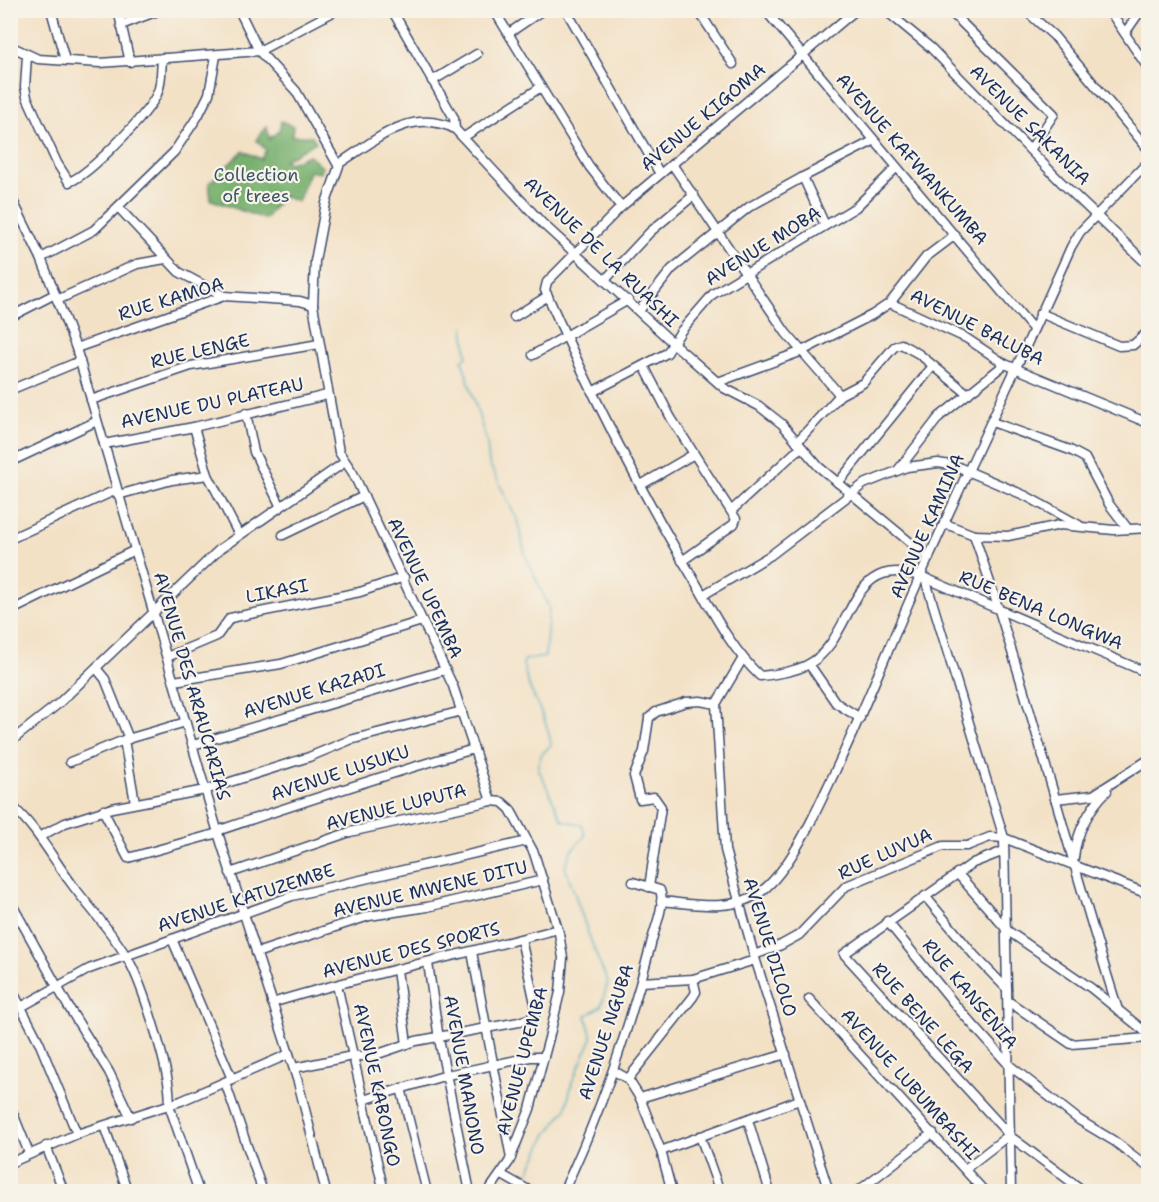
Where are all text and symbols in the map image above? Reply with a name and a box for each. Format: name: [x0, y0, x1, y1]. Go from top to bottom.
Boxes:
street label: AVENUE KIGOMA: [635, 58, 771, 176]
street label: AVENUE SAKANIA: [964, 59, 1096, 191]
street label: AVENUE KAFWANKUMBA: [831, 68, 993, 250]
park label: Collection of trees: [214, 163, 298, 208]
street label: AVENUE DE LA RUASHI: [518, 172, 684, 332]
street label: AVENUE MOBA: [701, 201, 825, 291]
street label: RUE KAMOA: [115, 272, 227, 326]
street label: AVENUE BALUBA: [906, 283, 1048, 371]
street label: RUE LENGE: [148, 328, 252, 374]
street label: AVENUE DU PLATEAU: [118, 372, 306, 434]
street label: AVENUE KAMINA: [884, 450, 970, 602]
street label: AVENUE UPEMBA: [382, 514, 468, 662]
street label: RUE BENA LONGWA: [955, 565, 1127, 655]
street label: AVENUE DES ARAUCARIAS: [148, 569, 236, 803]
street label: LIKASI: [244, 573, 311, 609]
street label: AVENUE KAZADI: [240, 658, 388, 724]
street label: AVENUE LUSUKU: [267, 739, 413, 807]
street label: AVENUE LUPUTA: [323, 778, 469, 836]
street label: RUE LUVUA: [834, 823, 936, 885]
street label: AVENUE MWENE DITU: [330, 855, 530, 923]
street label: AVENUE KATUZEMBE: [154, 858, 338, 938]
street label: AVENUE DILOLO: [737, 874, 803, 1020]
street label: AVENUE DES SPORTS: [320, 916, 502, 984]
street label: RUE KANSENIA: [917, 934, 1023, 1054]
street label: RUE BENE LEGA: [867, 957, 979, 1079]
street label: AVENUE NGUBA: [573, 961, 639, 1103]
street label: AVENUE UPEMBA: [491, 984, 553, 1138]
street label: AVENUE MANONO: [438, 993, 490, 1157]
street label: AVENUE KABONGO: [348, 1001, 406, 1169]
street label: AVENUE LUBUMBASHI: [836, 1003, 985, 1165]

